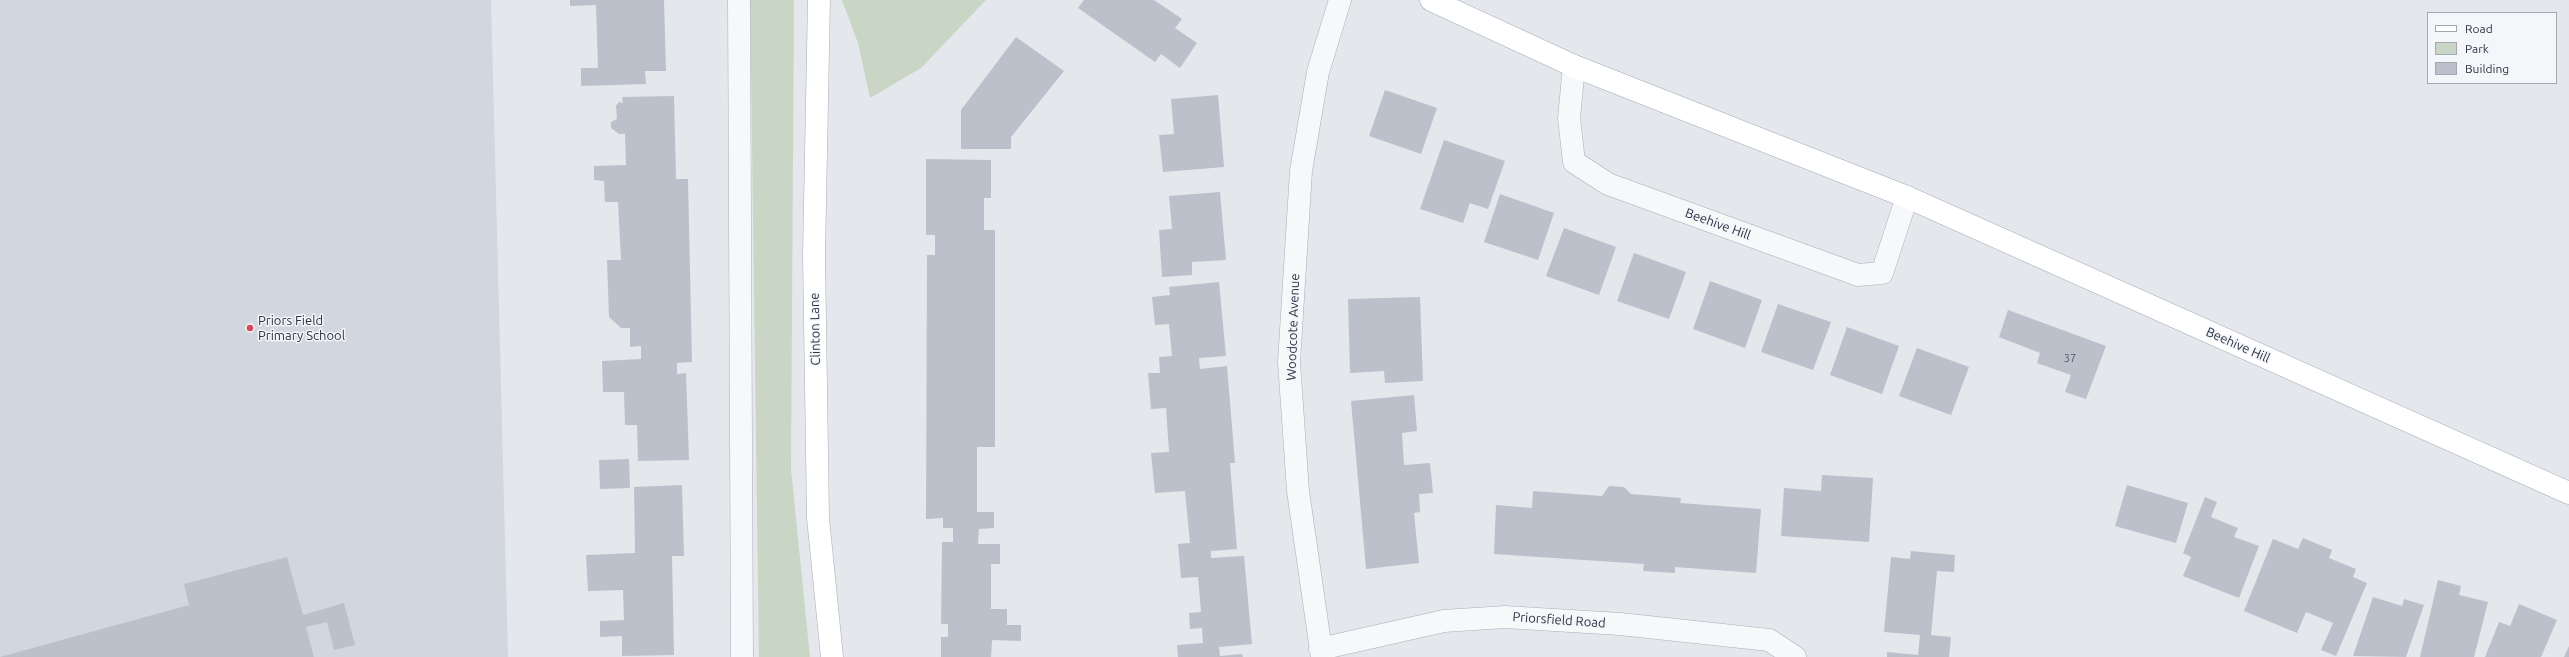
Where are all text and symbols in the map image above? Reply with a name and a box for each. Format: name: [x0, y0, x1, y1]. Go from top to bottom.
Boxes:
legend: [2427, 12, 2557, 84]
text: Road: [2465, 22, 2493, 35]
text: Park: [2465, 42, 2489, 55]
text: Building: [2465, 62, 2509, 75]
street label: Beehive Hill: [1683, 205, 1753, 243]
street label: Woodcote Avenue: [1283, 273, 1303, 381]
street label: Clinton Lane: [807, 292, 823, 366]
place label: Priors Field Primary School: [258, 313, 345, 344]
marker: Priors Field Primary School: [245, 323, 255, 333]
street label: Beehive Hill: [2203, 324, 2273, 366]
house number: 37: [2064, 351, 2076, 365]
street label: Priorsfield Road: [1512, 609, 1606, 631]

